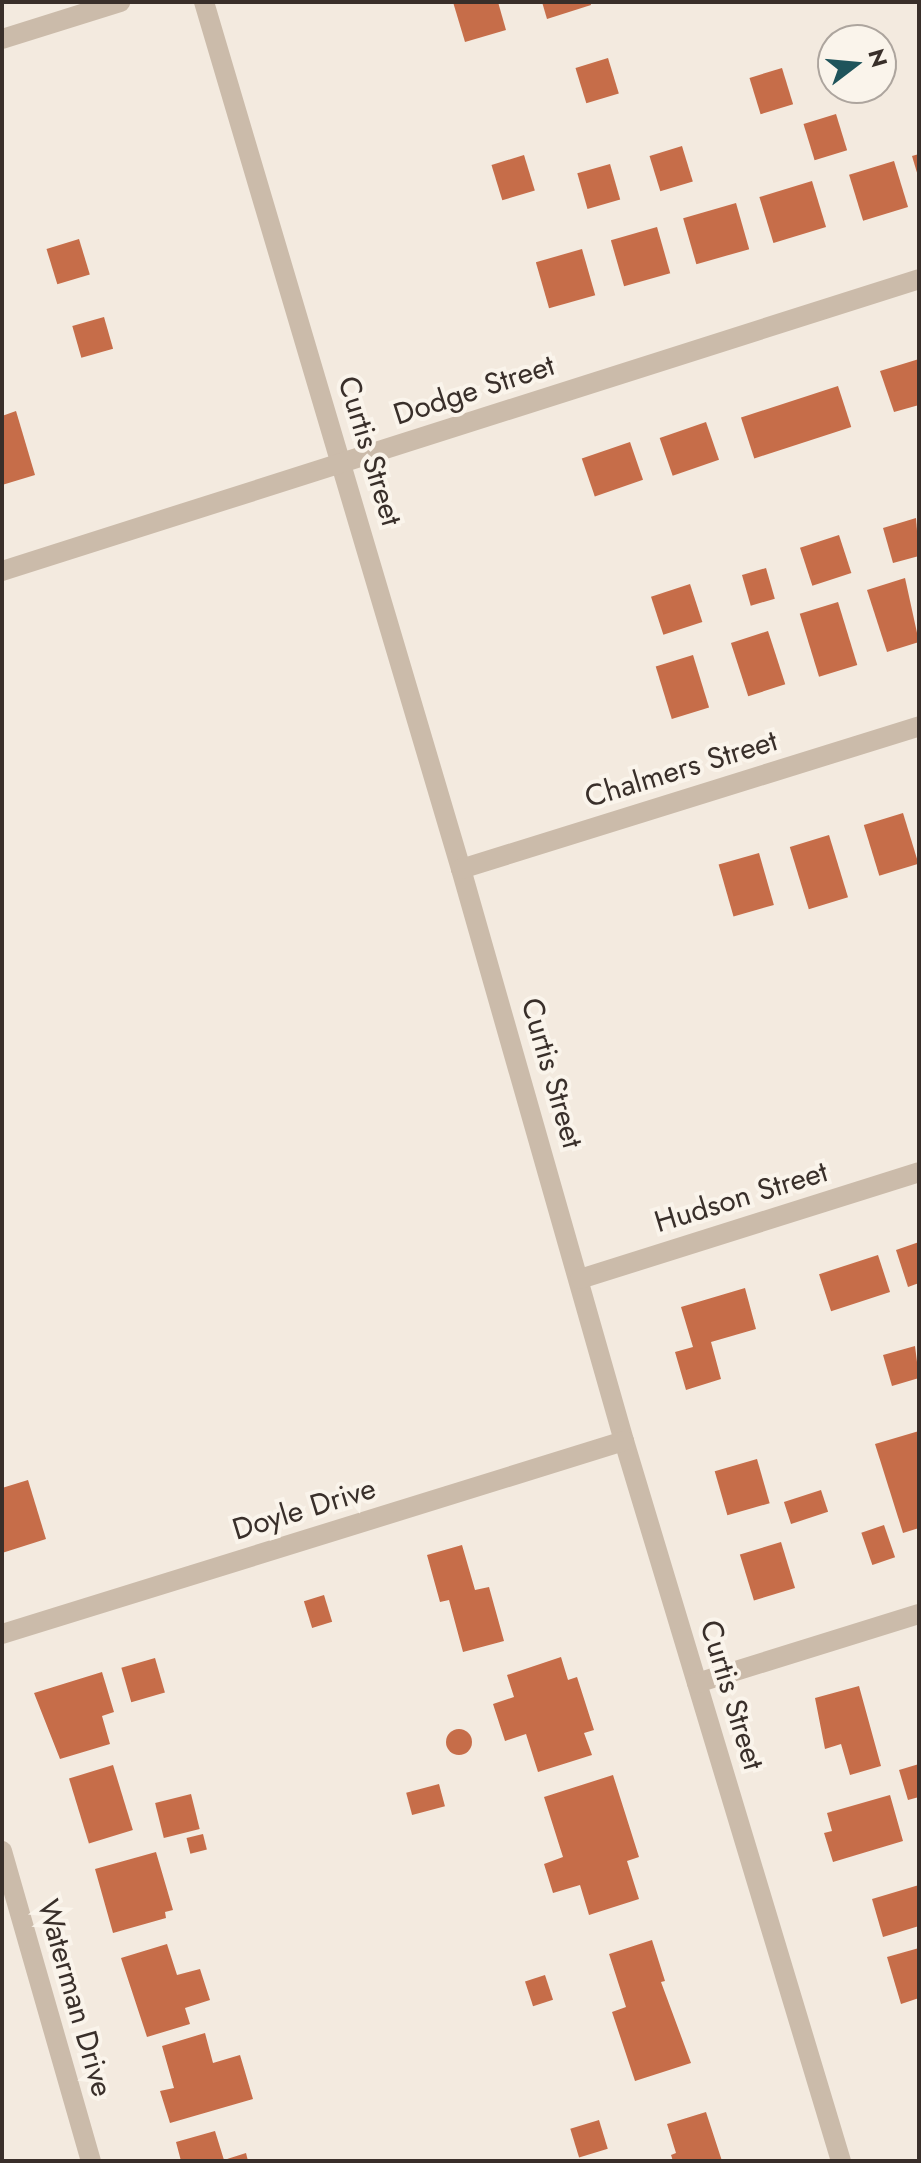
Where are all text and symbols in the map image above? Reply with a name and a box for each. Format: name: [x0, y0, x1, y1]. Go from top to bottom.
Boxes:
north arrow: [817, 24, 897, 104]
text: N: [860, 45, 896, 71]
street label: Dodge Street: [389, 347, 559, 433]
street label: Curtis Street: [330, 372, 410, 530]
street label: Chalmers Street: [580, 723, 782, 815]
street label: Curtis Street: [513, 994, 591, 1152]
street label: Hudson Street: [650, 1154, 832, 1240]
street label: Doyle Drive: [228, 1470, 380, 1548]
street label: Curtis Street: [692, 1616, 772, 1774]
street label: Waterman Drive: [30, 1895, 120, 2101]

